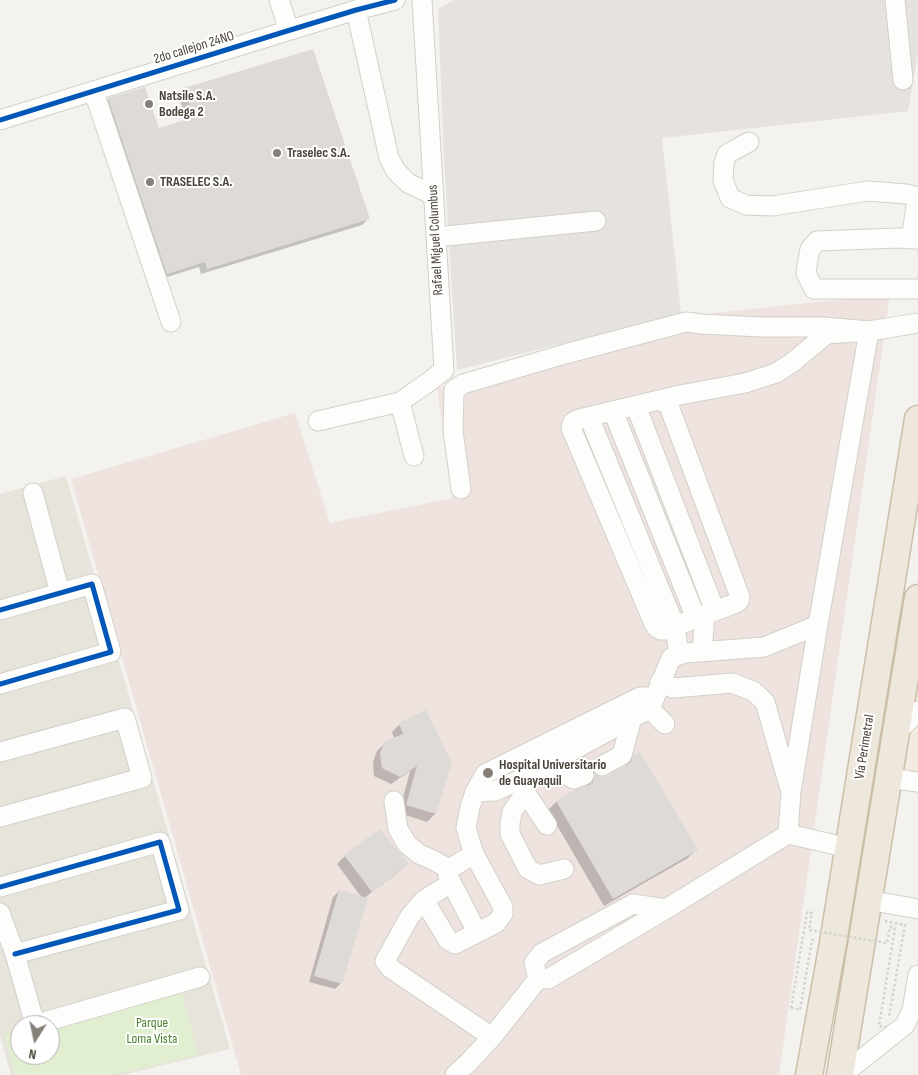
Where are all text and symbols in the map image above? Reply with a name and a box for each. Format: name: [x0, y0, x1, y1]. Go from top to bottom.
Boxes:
street label: 2do callejon 24NO: [152, 28, 236, 68]
place label: Natsile S.A. Bodega 2: [159, 88, 216, 120]
marker: Natsile S.A. Bodega 2: [143, 98, 155, 110]
place label: Traselec S.A.: [287, 145, 350, 161]
marker: Traselec S.A.: [271, 147, 283, 159]
place label: TRASELEC S.A.: [160, 174, 233, 190]
marker: TRASELEC S.A.: [144, 176, 156, 188]
street label: Rafael Miguel Columbus: [425, 184, 447, 296]
street label: Vía Perimetral: [852, 713, 878, 781]
place label: Hospital Universitario de Guayaquil: [499, 757, 606, 790]
marker: Hospital Universitario de Guayaquil: [481, 766, 495, 780]
north arrow: [10, 1015, 60, 1065]
park label: Parque Loma Vista: [127, 1015, 177, 1048]
text: N: [27, 1045, 38, 1063]

